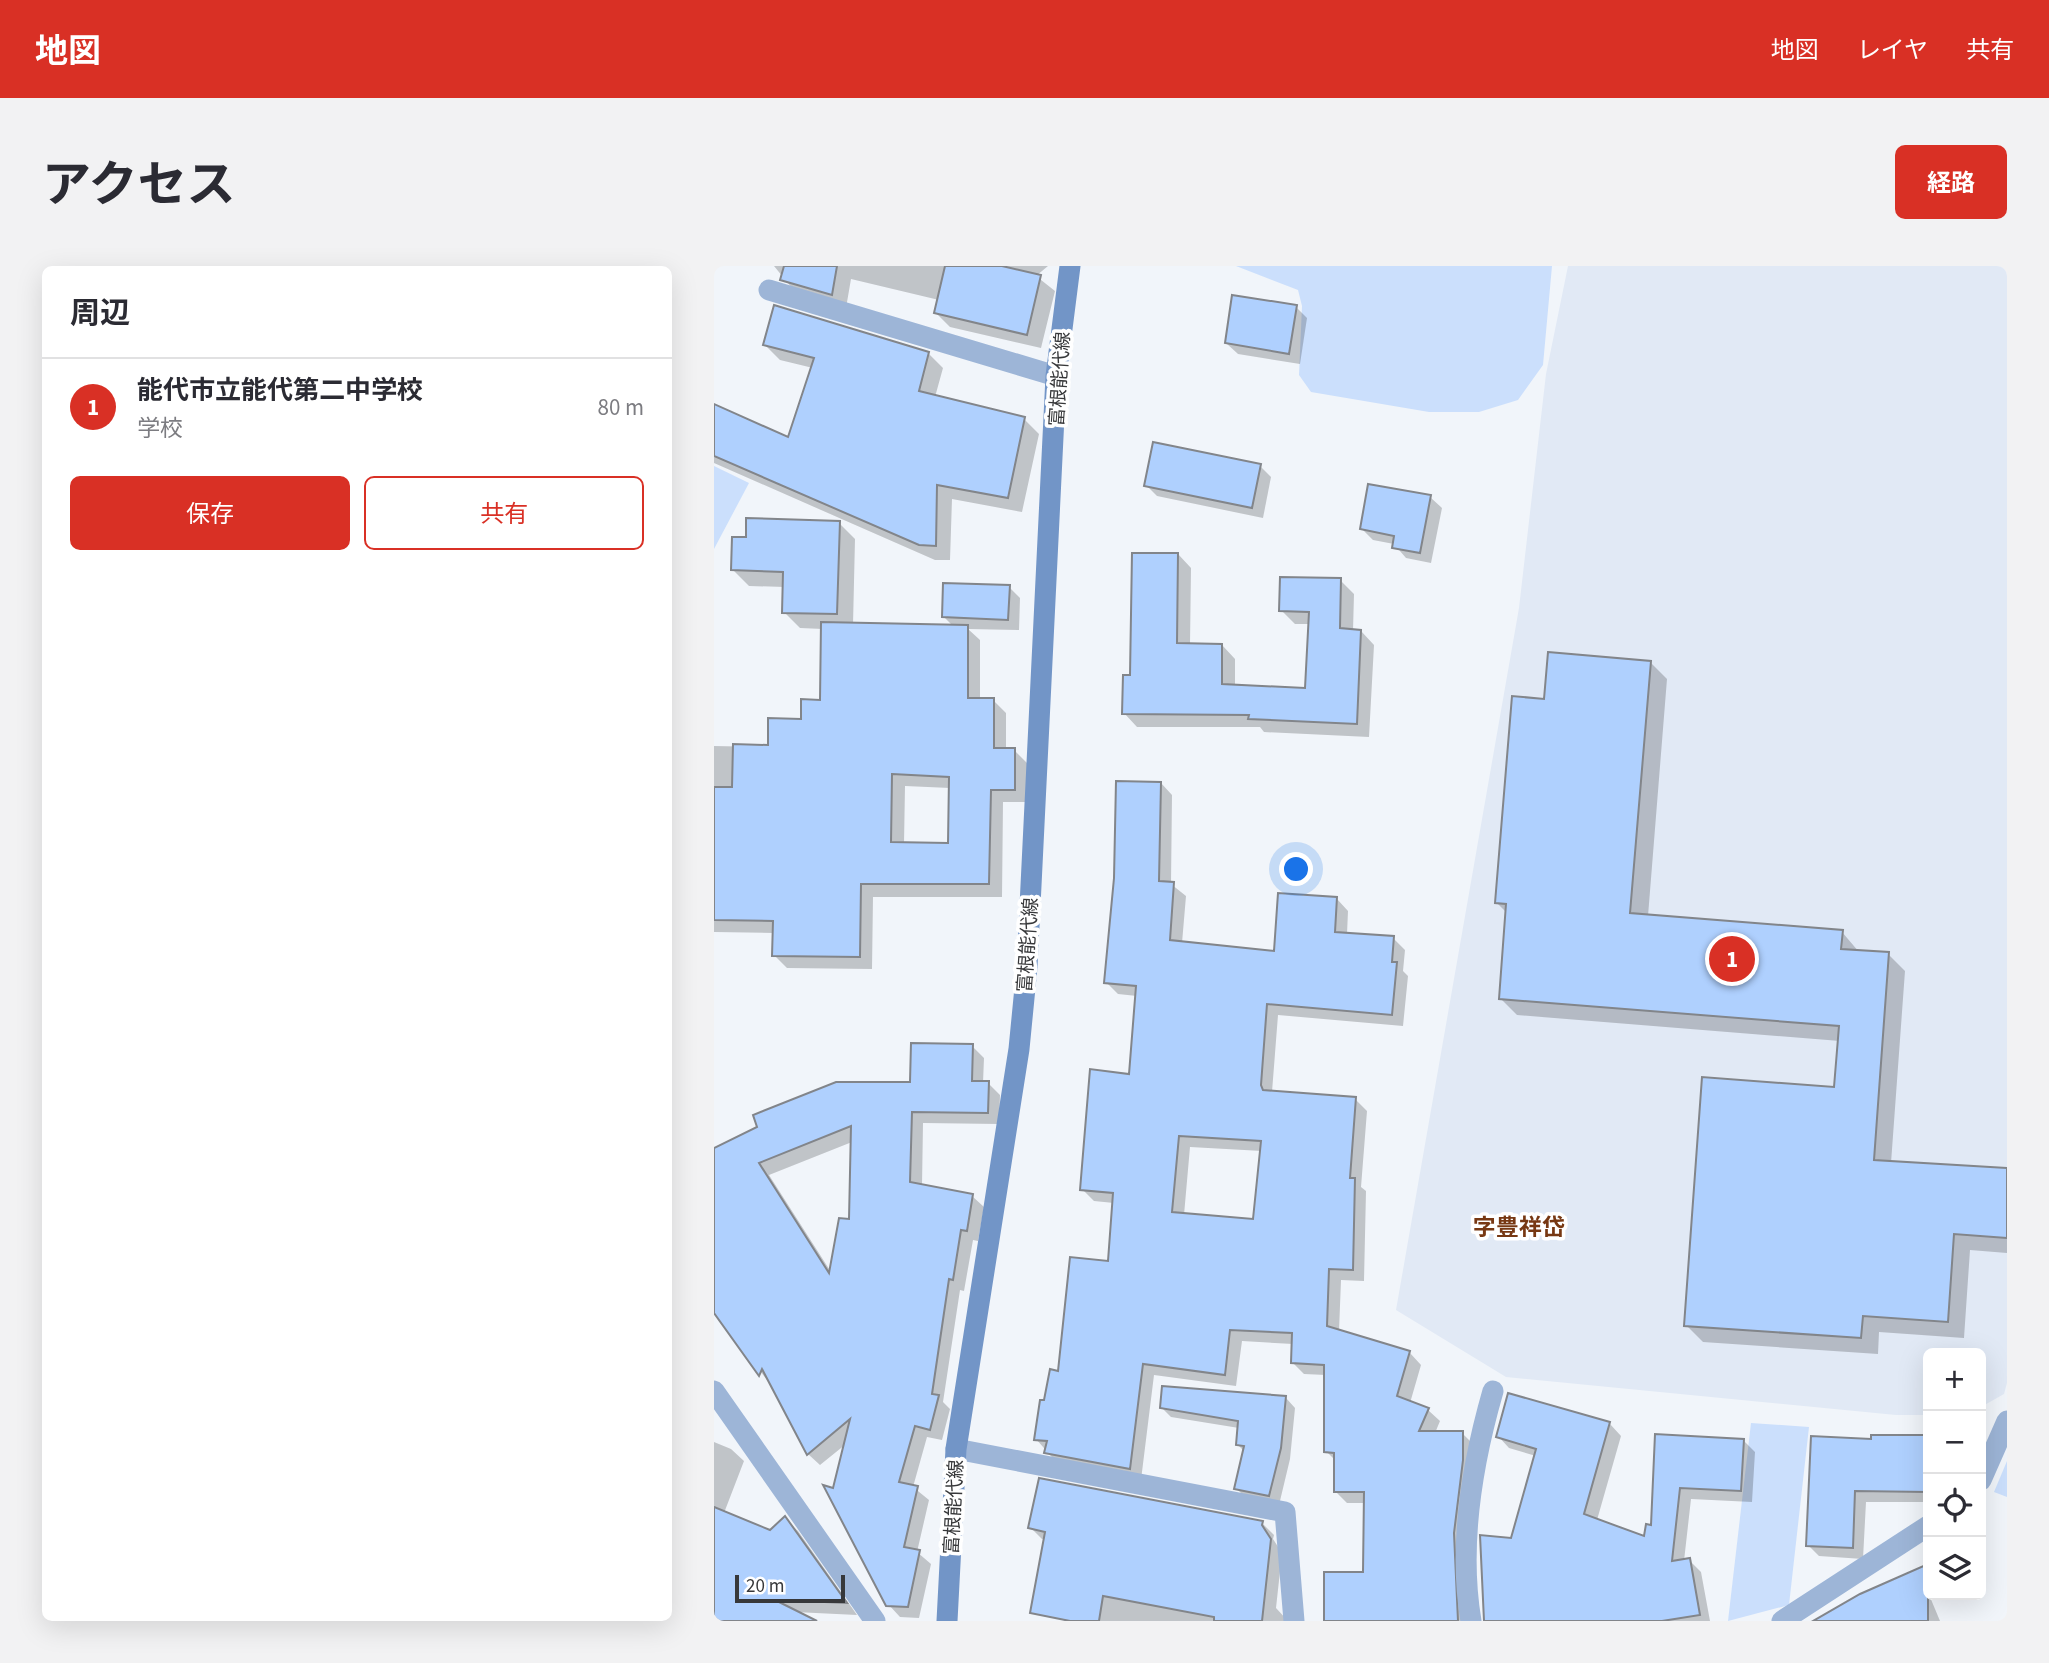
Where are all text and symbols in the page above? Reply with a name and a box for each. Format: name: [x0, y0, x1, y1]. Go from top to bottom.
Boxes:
text: 地図: [35, 28, 101, 75]
text: 地図: [1771, 33, 1819, 68]
text: レイヤ: [1857, 33, 1928, 68]
text: 共有: [1966, 33, 2014, 68]
button: 経路: [1895, 145, 2007, 219]
text: アクセス: [42, 151, 236, 221]
text: 周辺: [70, 292, 130, 335]
street label: 富根能代線: [1044, 331, 1077, 427]
text: 能代市立能代第二中学校: [137, 372, 423, 409]
text: 1: [87, 391, 99, 424]
text: 80 m: [597, 391, 644, 424]
text: 学校: [137, 412, 183, 445]
button: 保存: [70, 476, 350, 550]
button: 共有: [364, 476, 644, 550]
your location: [1279, 852, 1313, 886]
street label: 富根能代線: [1012, 897, 1045, 993]
pin: 1: [1709, 933, 1755, 985]
district label: 字豊祥岱: [1473, 1211, 1565, 1244]
map controls: [1923, 1348, 1986, 1600]
button: +: [1923, 1348, 1986, 1411]
button: −: [1923, 1411, 1986, 1474]
street label: 富根能代線: [939, 1459, 970, 1555]
button: locate: [1923, 1474, 1986, 1537]
button: layers: [1923, 1537, 1986, 1600]
scale bar: [735, 1572, 845, 1604]
text: 20 m: [746, 1573, 784, 1600]

